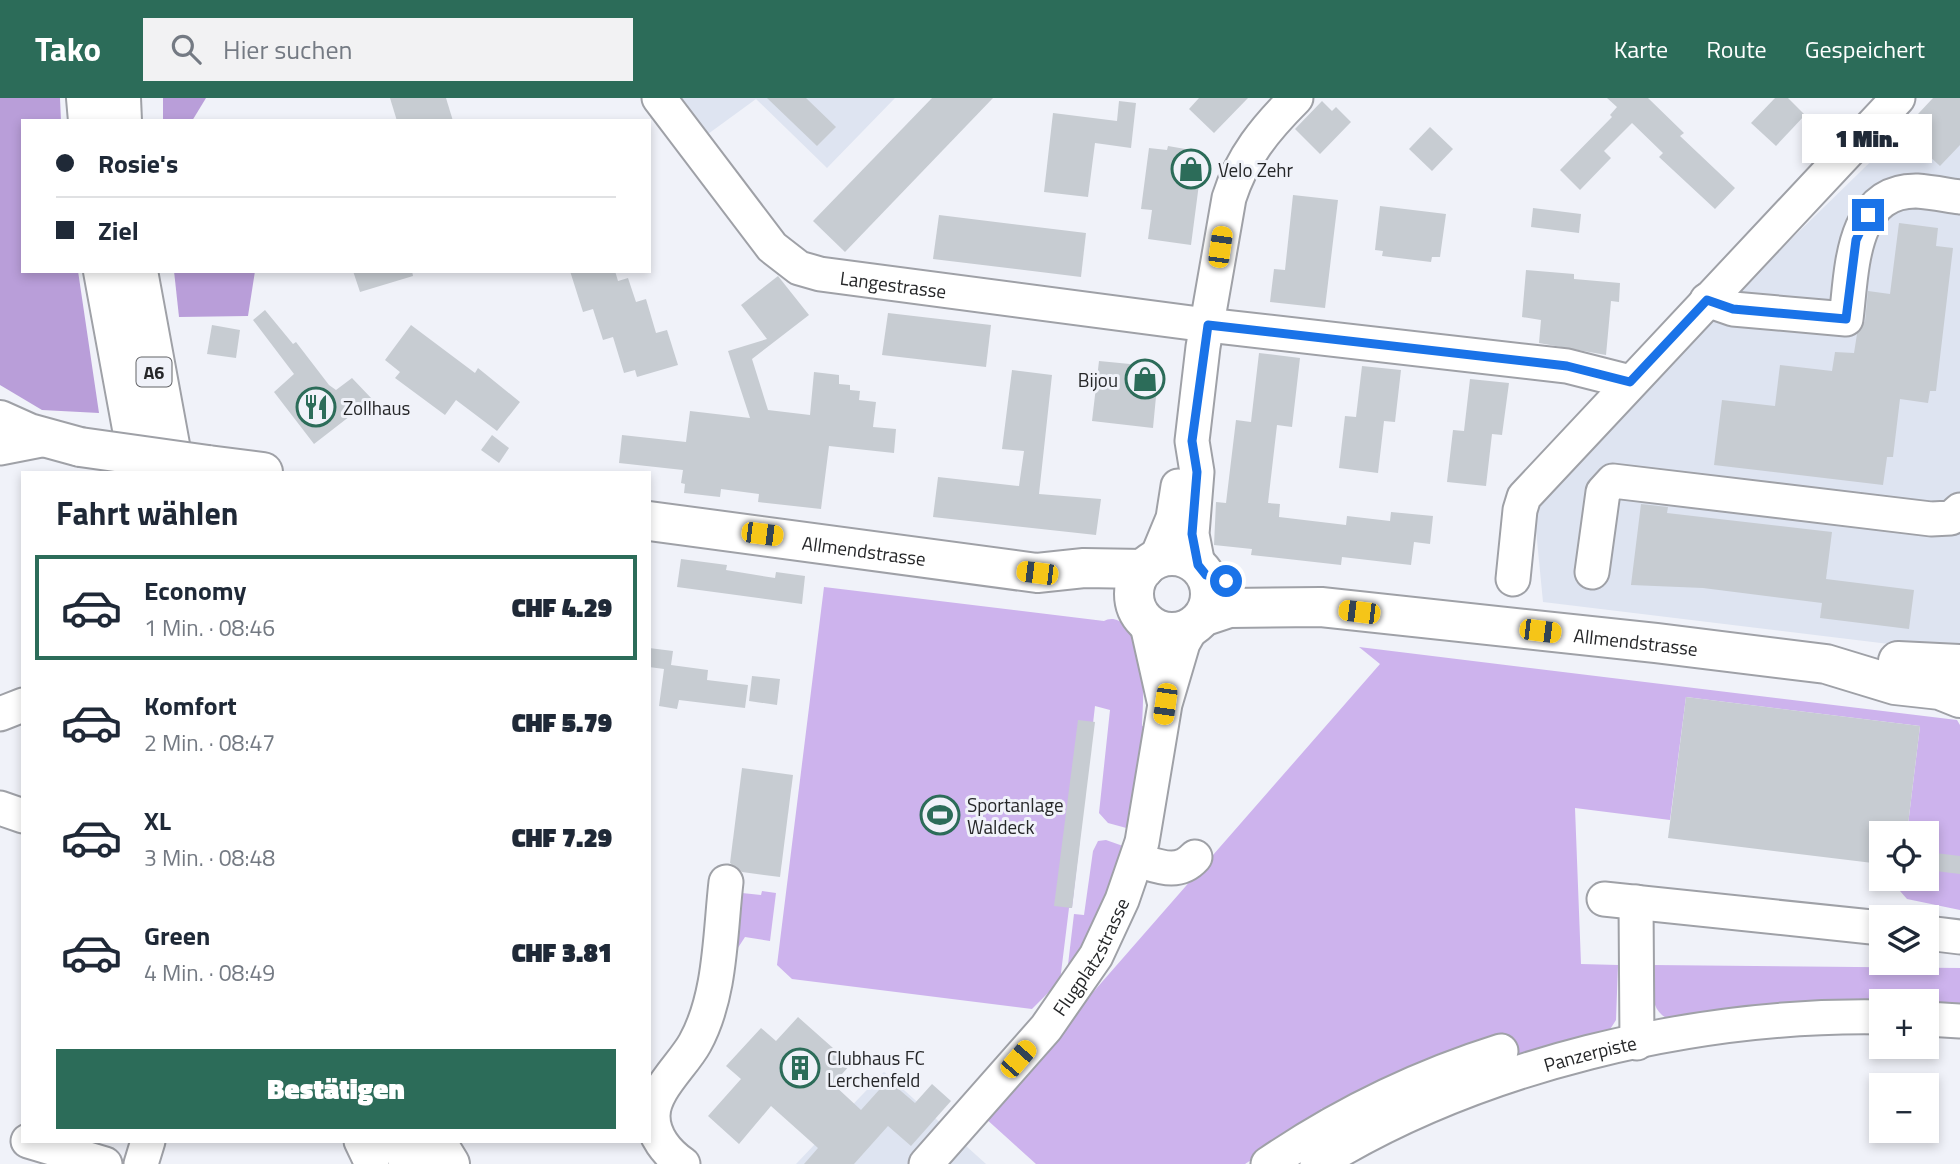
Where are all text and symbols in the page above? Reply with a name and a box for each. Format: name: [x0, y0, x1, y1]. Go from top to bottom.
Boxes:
search box: [143, 18, 633, 81]
text: Tako: [35, 24, 101, 74]
icon: search: [167, 30, 205, 68]
text: Hier suchen: [223, 30, 353, 69]
text: Karte: [1614, 31, 1668, 67]
text: Route: [1706, 31, 1767, 67]
text: Gespeichert: [1805, 31, 1925, 67]
callout: 1 Min.: [1803, 114, 1933, 162]
text: 1 Min.: [1835, 121, 1899, 156]
text: Rosie's: [98, 144, 178, 183]
shop icon: Velo Zehr: [1170, 148, 1212, 190]
place label: Velo Zehr: [1218, 155, 1293, 184]
route end: [1852, 199, 1884, 231]
text: Ziel: [98, 211, 139, 250]
car: [1207, 225, 1234, 269]
street label: Langestrasse: [838, 262, 948, 305]
road number: A6: [136, 358, 172, 386]
shop icon: Bijou: [1124, 358, 1166, 400]
place label: Bijou: [1078, 365, 1118, 394]
restaurant icon: Zollhaus: [295, 386, 337, 428]
place label: Zollhaus: [343, 393, 411, 422]
text: Fahrt wählen: [56, 489, 239, 537]
car: [740, 521, 785, 547]
street label: Allmendstrasse: [800, 527, 928, 572]
car: [1015, 560, 1060, 586]
route start: [1210, 565, 1242, 597]
text: Economy: [144, 571, 246, 610]
icon: car: [60, 576, 123, 639]
text: CHF 4.29: [512, 588, 612, 627]
car: [1337, 599, 1382, 625]
text: 1 Min. · 08:46: [144, 610, 275, 645]
car: [1518, 618, 1563, 644]
street label: Allmendstrasse: [1572, 620, 1700, 663]
car: [1152, 682, 1179, 726]
text: Komfort: [144, 686, 237, 725]
icon: car: [60, 691, 123, 754]
text: CHF 5.79: [512, 703, 612, 742]
text: 2 Min. · 08:47: [144, 725, 275, 760]
place label: Sportanlage Waldeck: [967, 790, 1064, 841]
sports icon: Sportanlage Waldeck: [919, 794, 961, 836]
text: XL: [144, 801, 171, 840]
icon: car: [60, 806, 123, 869]
text: CHF 7.29: [512, 818, 612, 857]
map controls: [1869, 821, 1939, 1143]
button: locate: [1869, 821, 1939, 891]
text: 3 Min. · 08:48: [144, 840, 275, 875]
street label: Flugplatzstrasse: [1045, 893, 1136, 1021]
button: layers: [1869, 905, 1939, 975]
text: Green: [144, 916, 210, 955]
icon: car: [60, 921, 123, 984]
text: CHF 3.81: [512, 933, 612, 972]
text: 4 Min. · 08:49: [144, 955, 275, 990]
button: +: [1869, 989, 1939, 1059]
street label: Panzerpiste: [1540, 1027, 1639, 1079]
car: [997, 1036, 1040, 1082]
place label: Clubhaus FC Lerchenfeld: [827, 1043, 925, 1094]
building icon: Clubhaus FC Lerchenfeld: [779, 1047, 821, 1089]
button: Bestätigen: [56, 1049, 616, 1129]
button: −: [1869, 1073, 1939, 1143]

